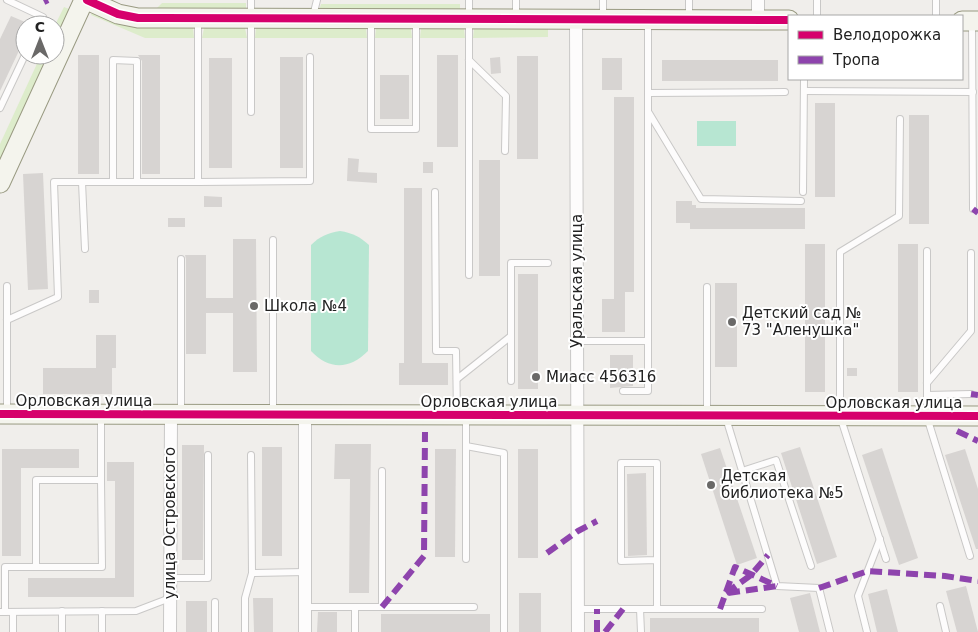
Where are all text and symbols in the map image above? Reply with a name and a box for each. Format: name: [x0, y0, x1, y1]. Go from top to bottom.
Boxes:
north arrow: [15, 15, 65, 65]
legend: [788, 15, 963, 80]
text: С: [35, 19, 45, 35]
text: Велодорожка: [833, 26, 941, 44]
text: Тропа: [832, 51, 880, 69]
street label: Уральская улица: [568, 214, 586, 348]
place label: Школа №4: [264, 297, 347, 315]
marker: Школа №4: [248, 300, 260, 312]
place label: Детский сад № 73 "Аленушка": [742, 304, 861, 339]
marker: Детский сад № 73 "Аленушка": [726, 316, 738, 328]
place label: Миасс 456316: [546, 368, 656, 386]
marker: Миасс 456316: [530, 371, 542, 383]
street label: Орловская улица: [16, 392, 152, 410]
street label: Орловская улица: [421, 393, 557, 411]
street label: Орловская улица: [826, 394, 962, 412]
street label: улица Островского: [161, 447, 179, 599]
place label: Детская библиотека №5: [721, 467, 844, 502]
marker: Детская библиотека №5: [705, 479, 717, 491]

